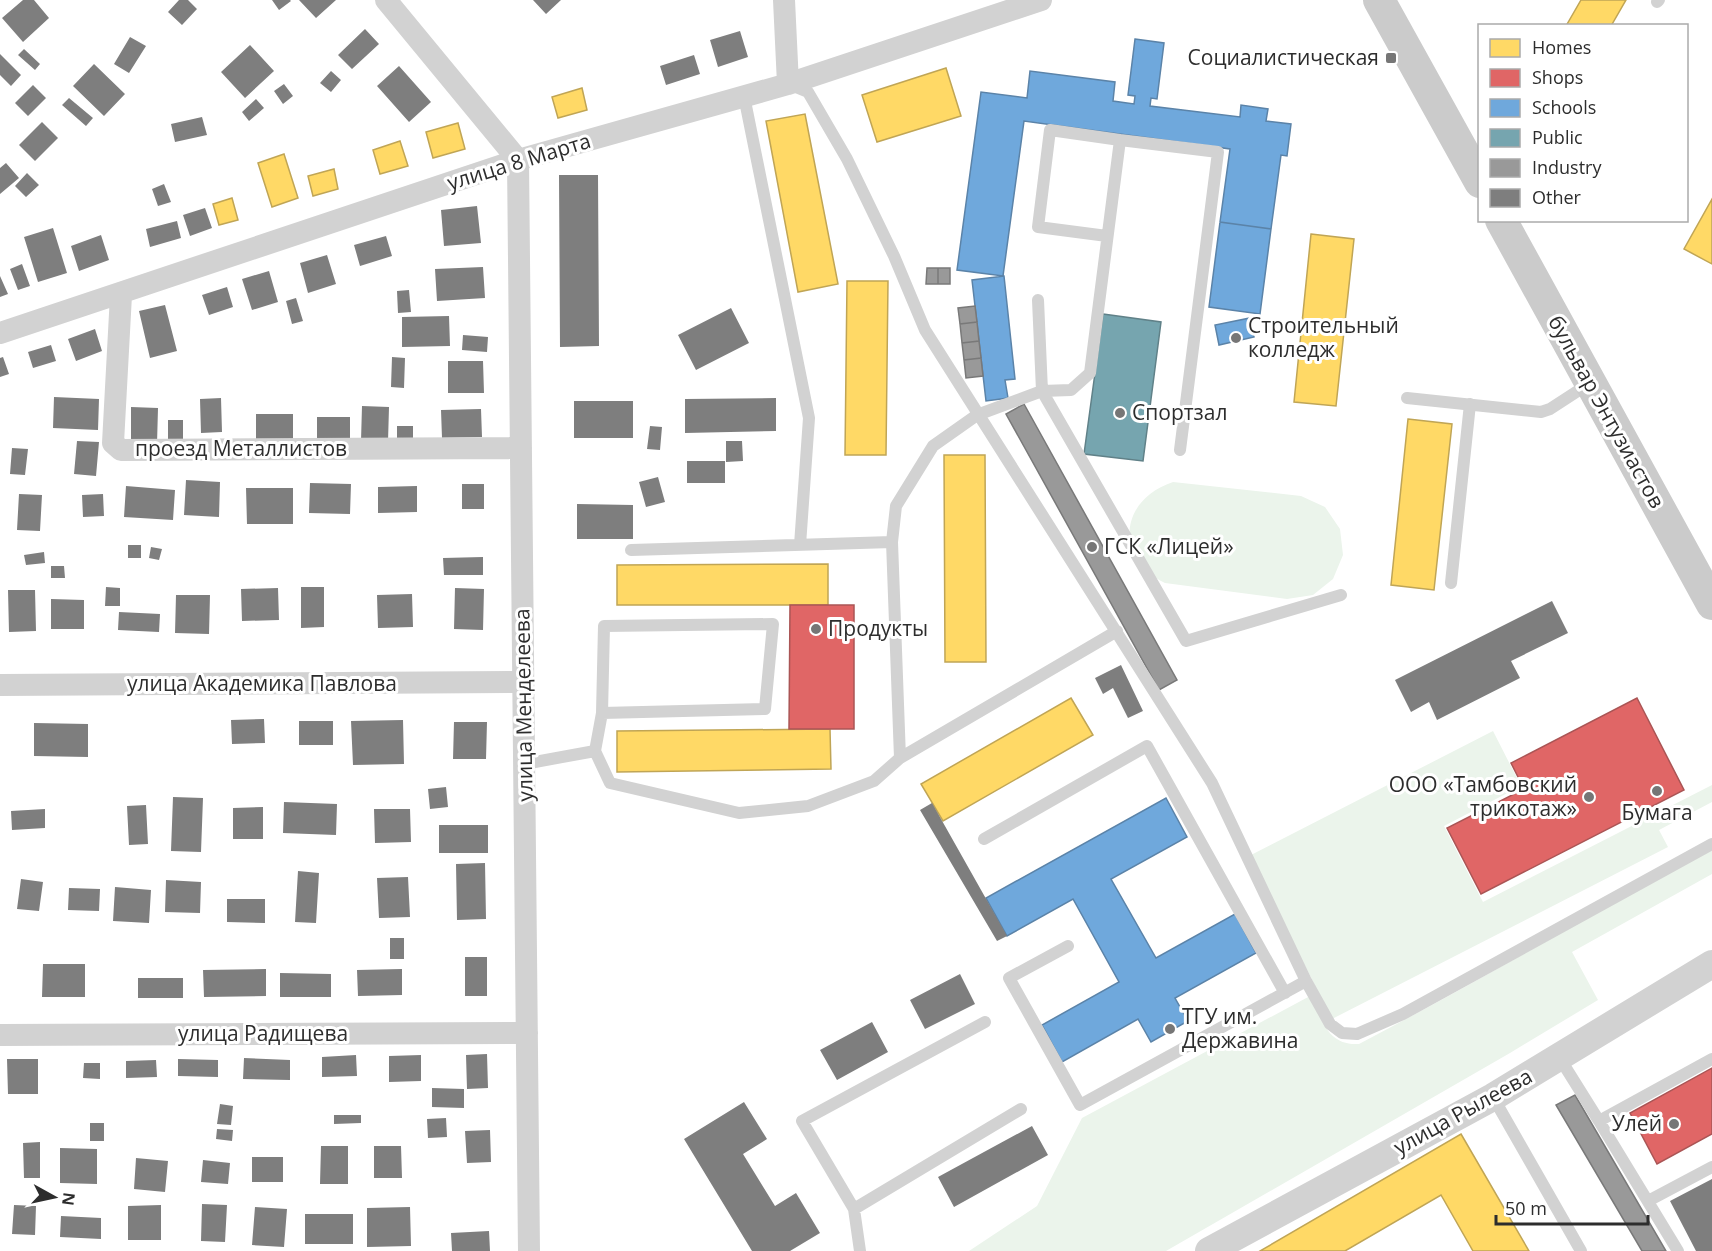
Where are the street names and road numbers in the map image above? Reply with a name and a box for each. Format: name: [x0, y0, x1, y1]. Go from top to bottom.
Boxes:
street label: улица 8 Марта: [444, 126, 594, 196]
street label: бульвар Энтузиастов: [1542, 310, 1672, 513]
street label: проезд Металлистов: [135, 434, 347, 462]
street label: улица Менделеева: [507, 608, 539, 802]
street label: улица Академика Павлова: [127, 669, 397, 697]
street label: улица Радищева: [178, 1019, 348, 1047]
street label: улица Рылеева: [1388, 1061, 1537, 1161]

